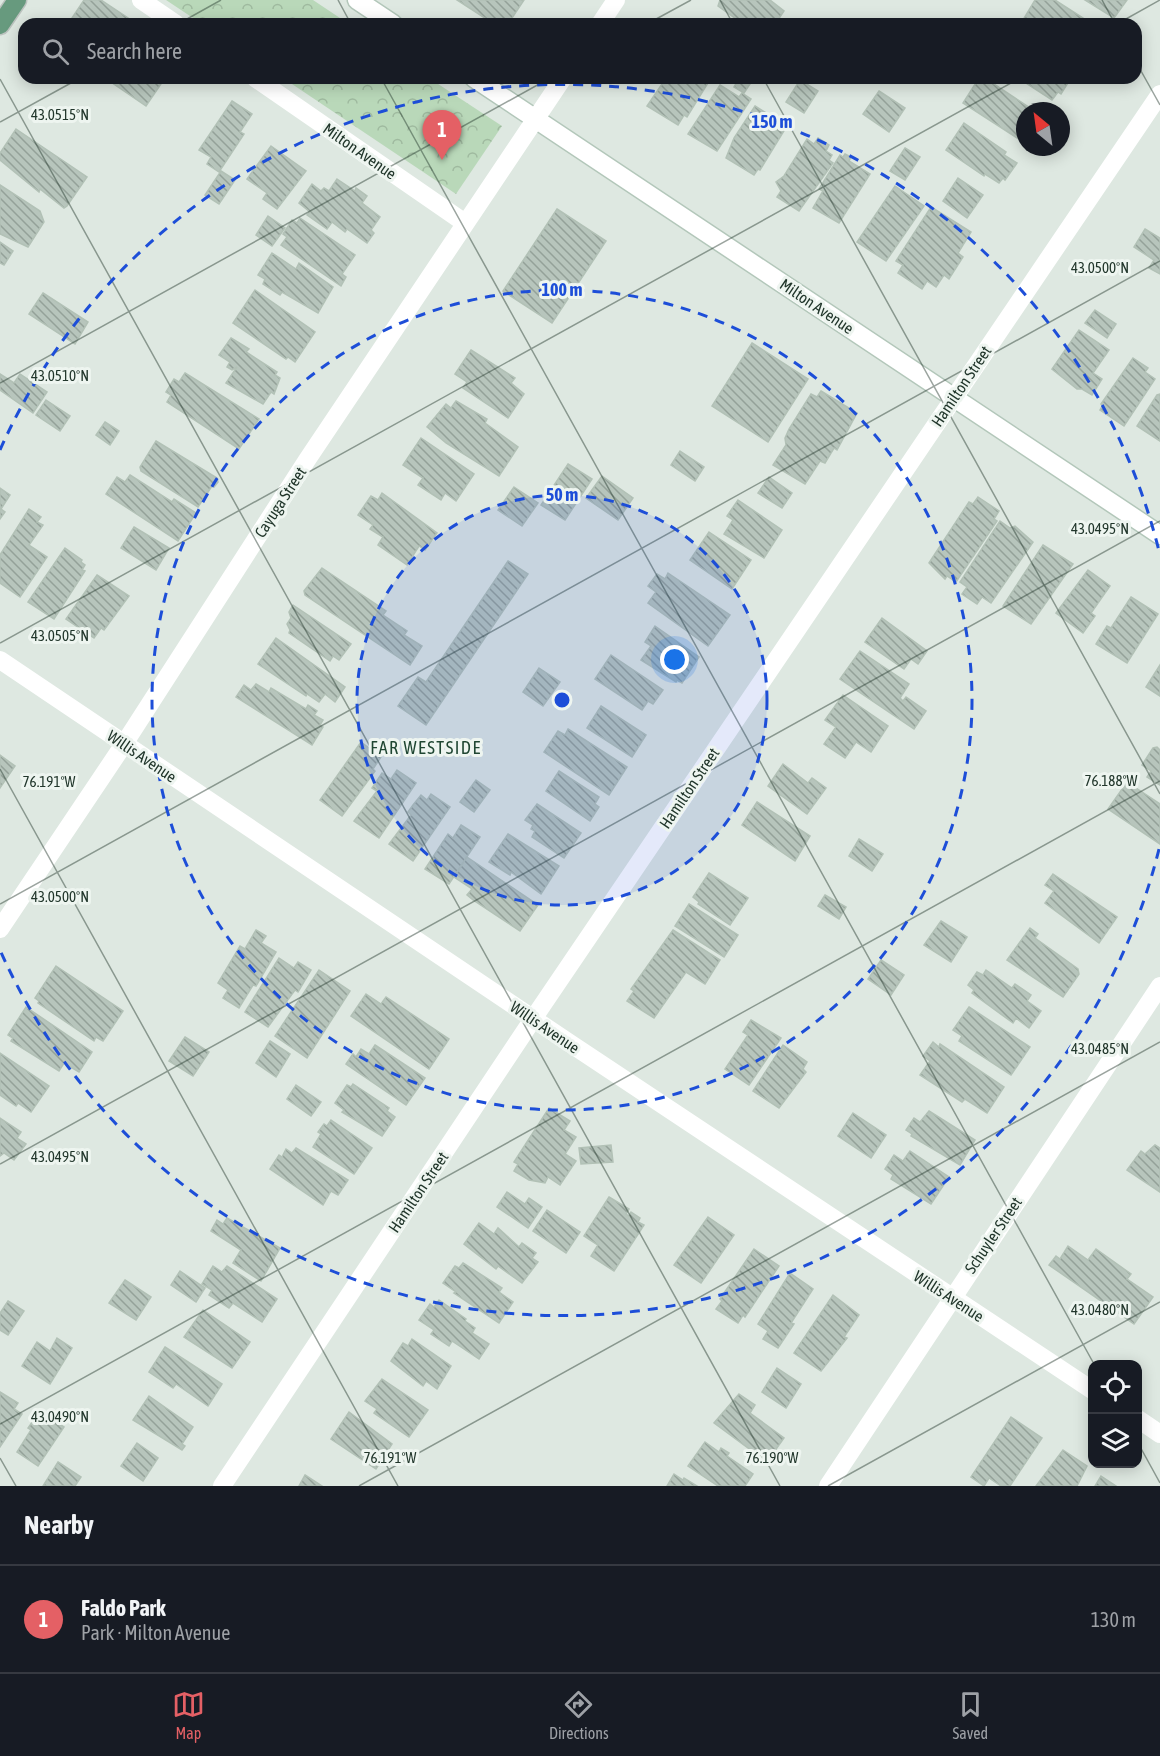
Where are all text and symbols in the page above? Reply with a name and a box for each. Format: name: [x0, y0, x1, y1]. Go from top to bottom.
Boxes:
search box: [18, 18, 1142, 84]
icon: search: [39, 35, 72, 68]
text: Search here: [87, 38, 182, 64]
north arrow: [1016, 102, 1070, 156]
text: 43.0515°N: [31, 106, 89, 123]
pin: 1: [422, 110, 462, 160]
text: 150 m: [752, 111, 792, 132]
street label: Milton Avenue: [320, 119, 400, 183]
text: 43.0500°N: [1071, 259, 1129, 276]
street label: Milton Avenue: [777, 275, 857, 337]
text: 100 m: [542, 279, 582, 300]
street label: Hamilton Street: [927, 342, 995, 430]
text: 43.0510°N: [31, 367, 89, 384]
street label: Cayuga Street: [251, 463, 310, 541]
text: 50 m: [546, 484, 578, 505]
text: 43.0495°N: [1071, 520, 1129, 537]
text: 43.0505°N: [31, 627, 89, 644]
your location: [660, 645, 689, 674]
centre of rings: [552, 690, 572, 710]
street label: Willis Avenue: [104, 726, 180, 786]
district label: FAR WESTSIDE: [370, 737, 482, 758]
street label: Hamilton Street: [655, 744, 723, 832]
text: 76.188°W: [1085, 772, 1138, 789]
text: 76.191°W: [23, 773, 76, 790]
text: 43.0500°N: [31, 888, 89, 905]
street label: Willis Avenue: [507, 997, 583, 1057]
text: 43.0485°N: [1071, 1040, 1129, 1057]
text: 43.0495°N: [31, 1148, 89, 1165]
street label: Hamilton Street: [384, 1148, 452, 1236]
street label: Schuyler Street: [961, 1193, 1026, 1277]
street label: Willis Avenue: [911, 1267, 987, 1325]
text: 43.0480°N: [1071, 1301, 1129, 1318]
map controls: [1088, 1360, 1142, 1468]
button: locate: [1088, 1360, 1142, 1414]
text: 43.0490°N: [31, 1408, 89, 1425]
button: layers: [1088, 1414, 1142, 1468]
text: 76.191°W: [364, 1449, 417, 1466]
text: 76.190°W: [746, 1449, 799, 1466]
text: Nearby: [24, 1510, 94, 1540]
text: Faldo Park: [81, 1595, 166, 1621]
text: 1: [39, 1608, 48, 1631]
text: 130 m: [1091, 1608, 1136, 1631]
text: Park · Milton Avenue: [81, 1621, 230, 1644]
tab: Map: [172, 1688, 205, 1742]
tab: Directions: [549, 1688, 609, 1742]
tab: Saved: [953, 1688, 988, 1742]

